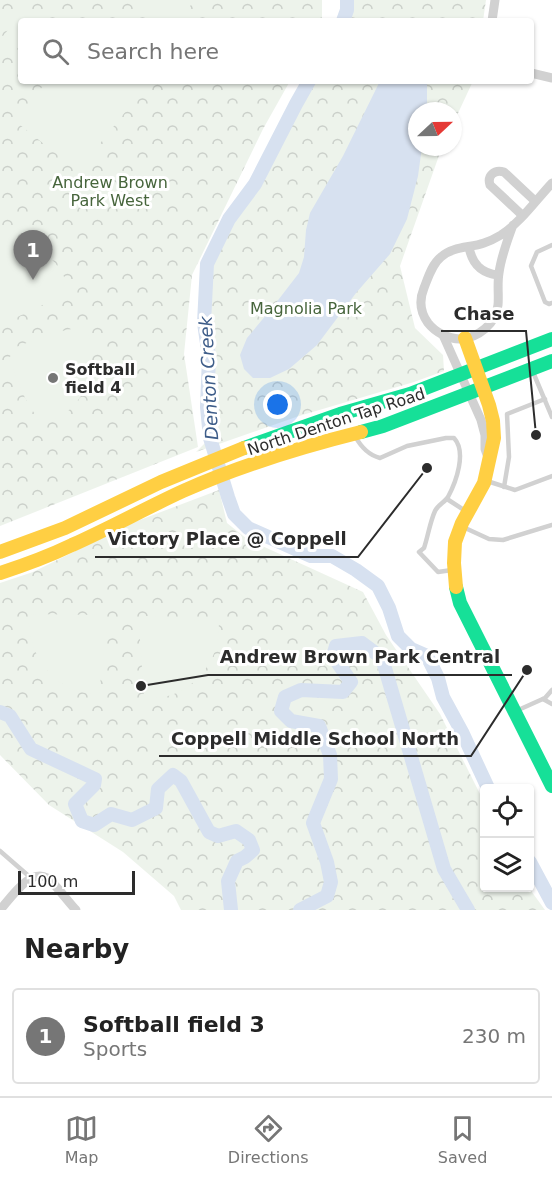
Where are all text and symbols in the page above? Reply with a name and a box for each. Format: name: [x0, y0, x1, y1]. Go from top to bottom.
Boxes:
search box: [18, 18, 534, 84]
icon: search: [39, 35, 72, 68]
text: Search here: [87, 39, 219, 64]
north arrow: [408, 102, 462, 156]
park label: Andrew Brown Park West: [52, 173, 168, 210]
pin: 1: [14, 230, 52, 280]
callout: Chase: [441, 295, 526, 331]
park label: Magnolia Park: [250, 299, 363, 318]
text: Chase: [453, 303, 515, 324]
water label: Denton Creek: [195, 314, 222, 441]
place label: Softball field 4: [65, 360, 135, 397]
marker: Softball field 4: [46, 371, 60, 385]
street label: North Denton Tap Road: [245, 384, 427, 459]
your location: [263, 390, 292, 419]
callout: Victory Place @ Coppell: [95, 521, 358, 557]
text: Victory Place @ Coppell: [107, 528, 347, 549]
callout: Andrew Brown Park Central: [208, 639, 512, 675]
text: Andrew Brown Park Central: [220, 646, 500, 667]
callout: Coppell Middle School North: [159, 720, 471, 756]
text: Coppell Middle School North: [171, 728, 459, 749]
map controls: [480, 784, 534, 892]
button: locate: [480, 784, 534, 838]
button: layers: [480, 838, 534, 892]
scale bar: [18, 868, 135, 896]
text: 100 m: [27, 872, 78, 891]
text: Nearby: [24, 934, 129, 964]
text: Softball field 3: [83, 1012, 265, 1037]
text: 1: [39, 1024, 52, 1048]
text: 230 m: [462, 1024, 526, 1048]
text: Sports: [83, 1037, 147, 1061]
tab: Map: [65, 1112, 98, 1167]
tab: Directions: [228, 1112, 308, 1167]
tab: Saved: [438, 1112, 487, 1167]

